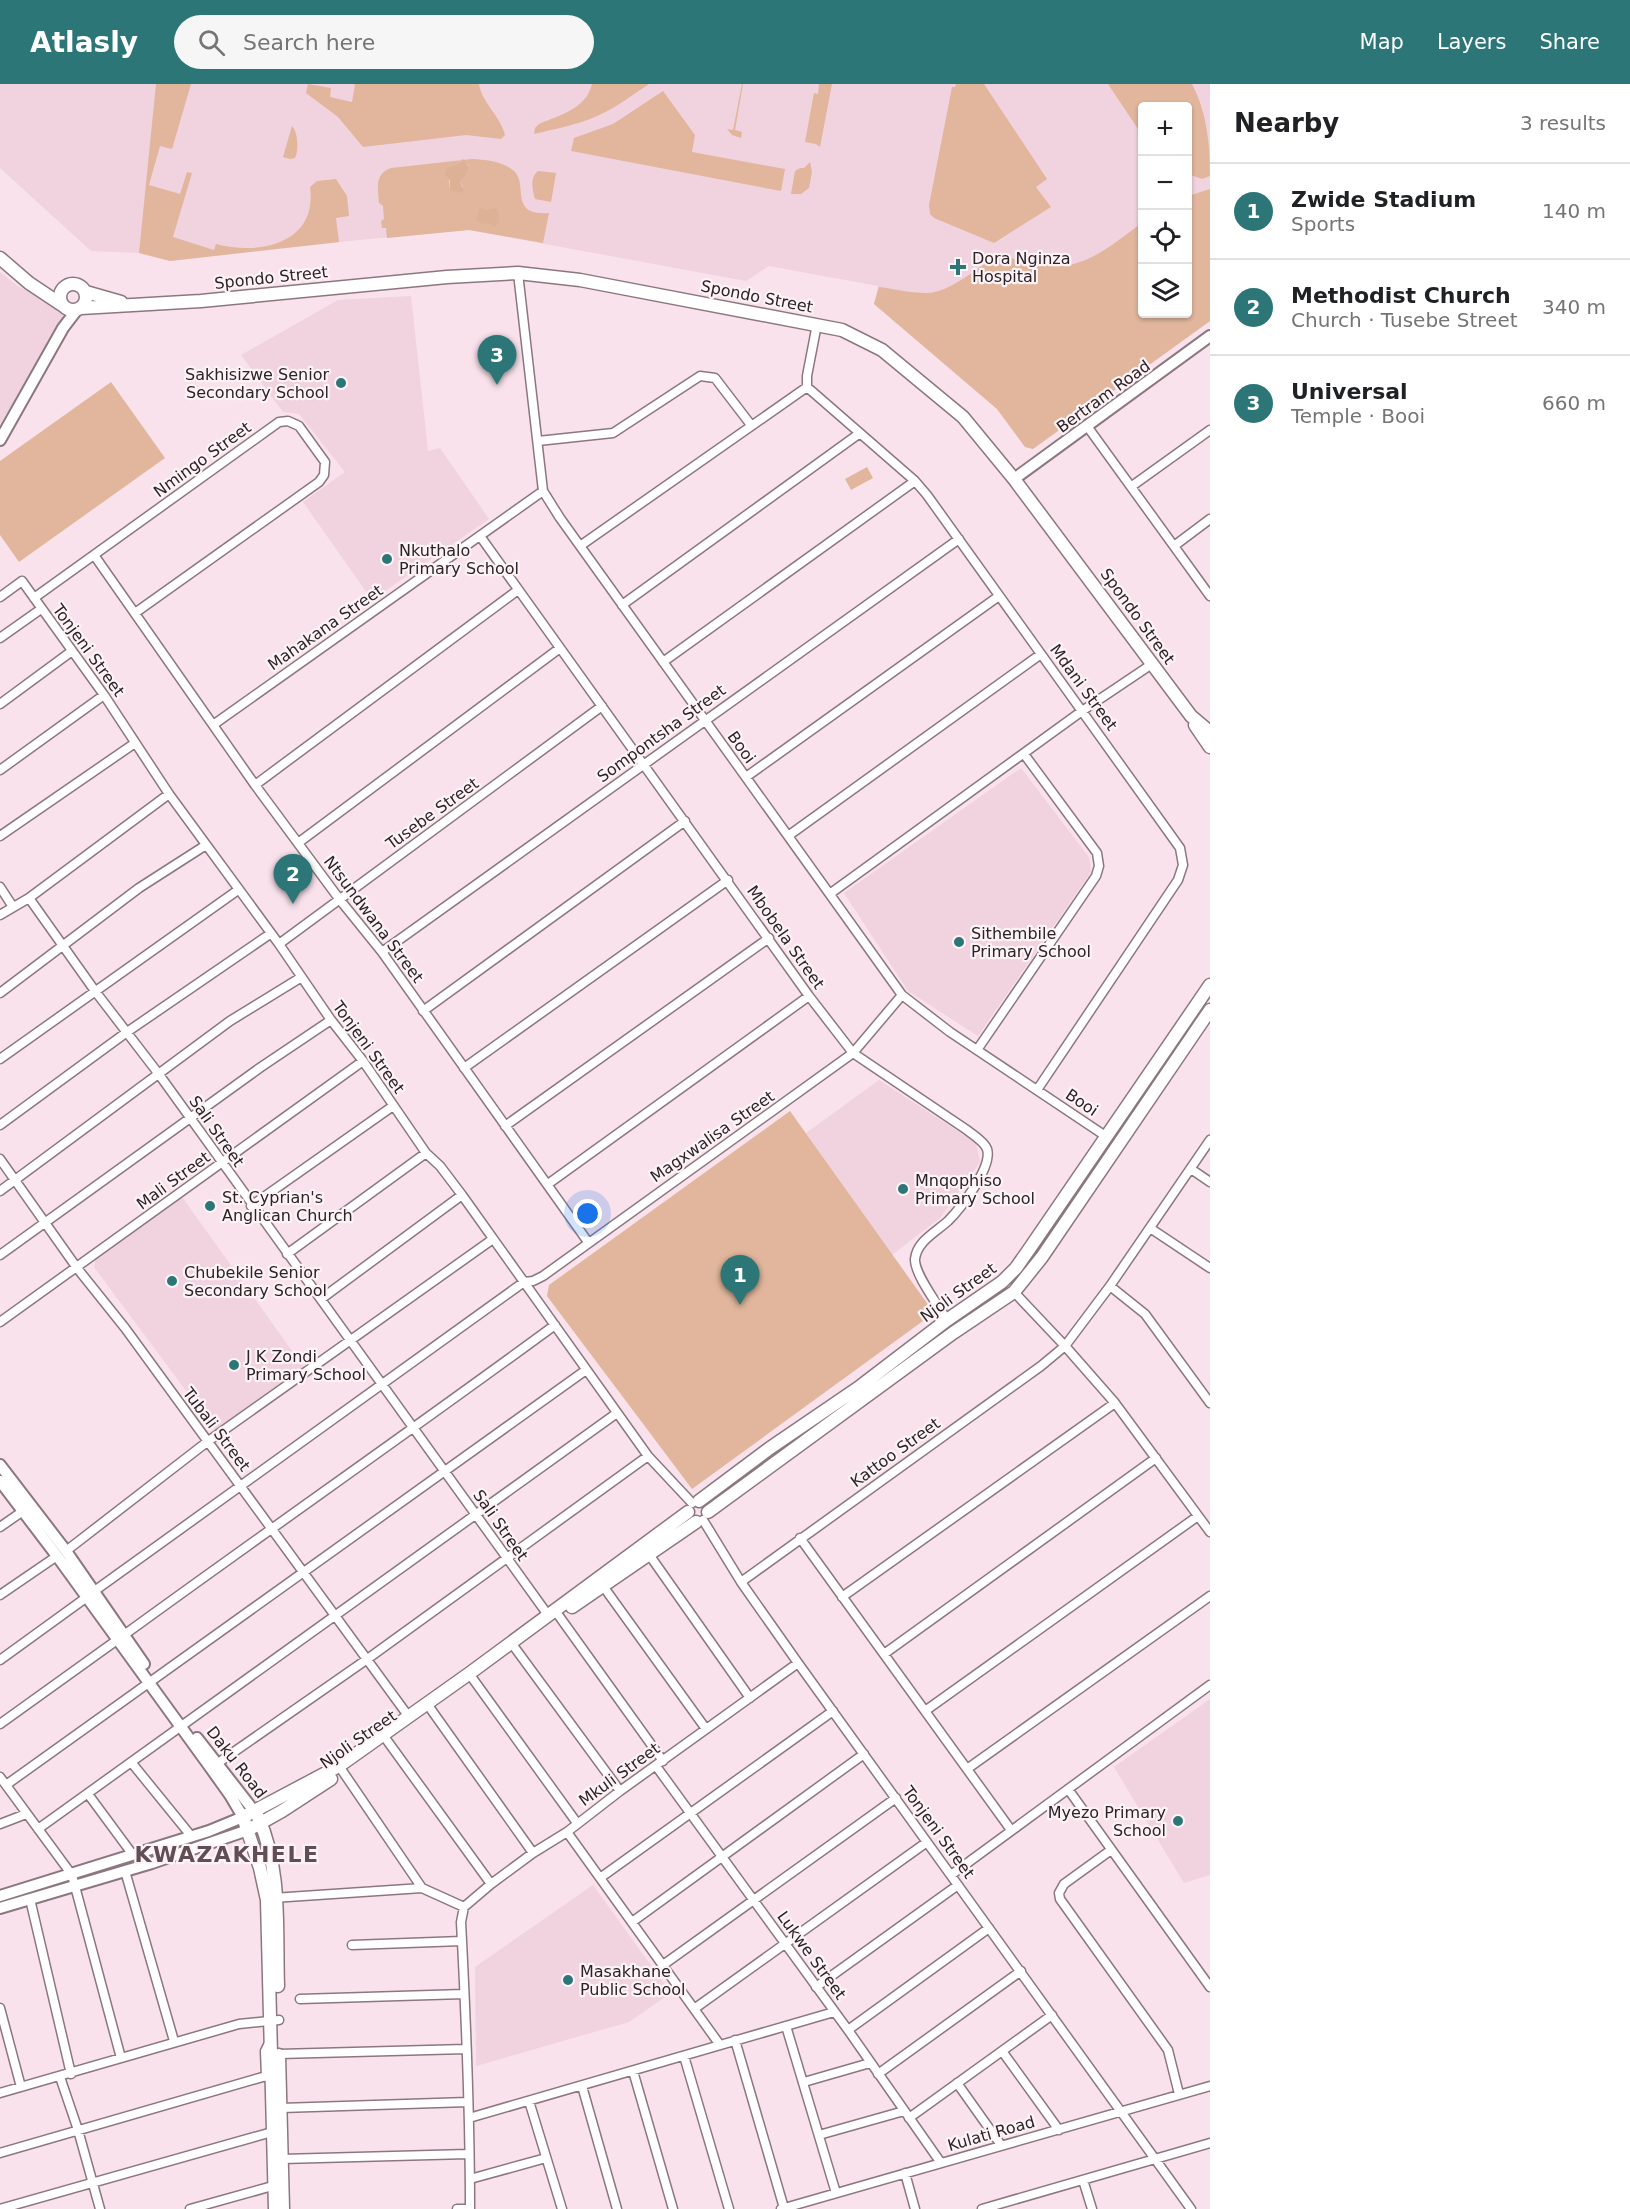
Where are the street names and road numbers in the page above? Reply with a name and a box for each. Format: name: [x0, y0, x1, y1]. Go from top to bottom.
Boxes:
street label: Spondo Street: [213, 262, 329, 293]
street label: Spondo Street: [699, 276, 815, 317]
street label: Bertram Road: [1053, 356, 1154, 437]
street label: Nmingo Street: [150, 418, 255, 501]
street label: Spondo Street: [1096, 565, 1179, 668]
street label: Mahakana Street: [264, 581, 386, 674]
street label: Tonjeni Street: [48, 600, 128, 700]
street label: Mdani Street: [1046, 640, 1121, 734]
street label: Sompontsha Street: [593, 680, 729, 786]
street label: Booi: [724, 728, 760, 767]
street label: Tusebe Street: [382, 774, 482, 854]
street label: Ntsundwana Street: [320, 852, 427, 986]
street label: Mbobela Street: [743, 882, 828, 993]
street label: Tonjeni Street: [328, 997, 408, 1097]
street label: Booi: [1062, 1085, 1102, 1120]
street label: Magxwalisa Street: [647, 1087, 778, 1186]
street label: Sali Street: [185, 1092, 248, 1171]
street label: Mali Street: [133, 1147, 214, 1213]
street label: Njoli Street: [917, 1259, 1000, 1326]
street label: Tubali Street: [178, 1383, 254, 1475]
street label: Kattoo Street: [847, 1414, 944, 1491]
street label: Sali Street: [469, 1486, 532, 1565]
street label: Njoli Street: [316, 1706, 400, 1773]
street label: Daku Road: [203, 1722, 271, 1802]
street label: Mkuli Street: [575, 1739, 663, 1810]
street label: Tonjeni Street: [898, 1782, 978, 1882]
street label: Lukwe Street: [773, 1907, 850, 2003]
street label: Kulati Road: [945, 2112, 1037, 2155]

